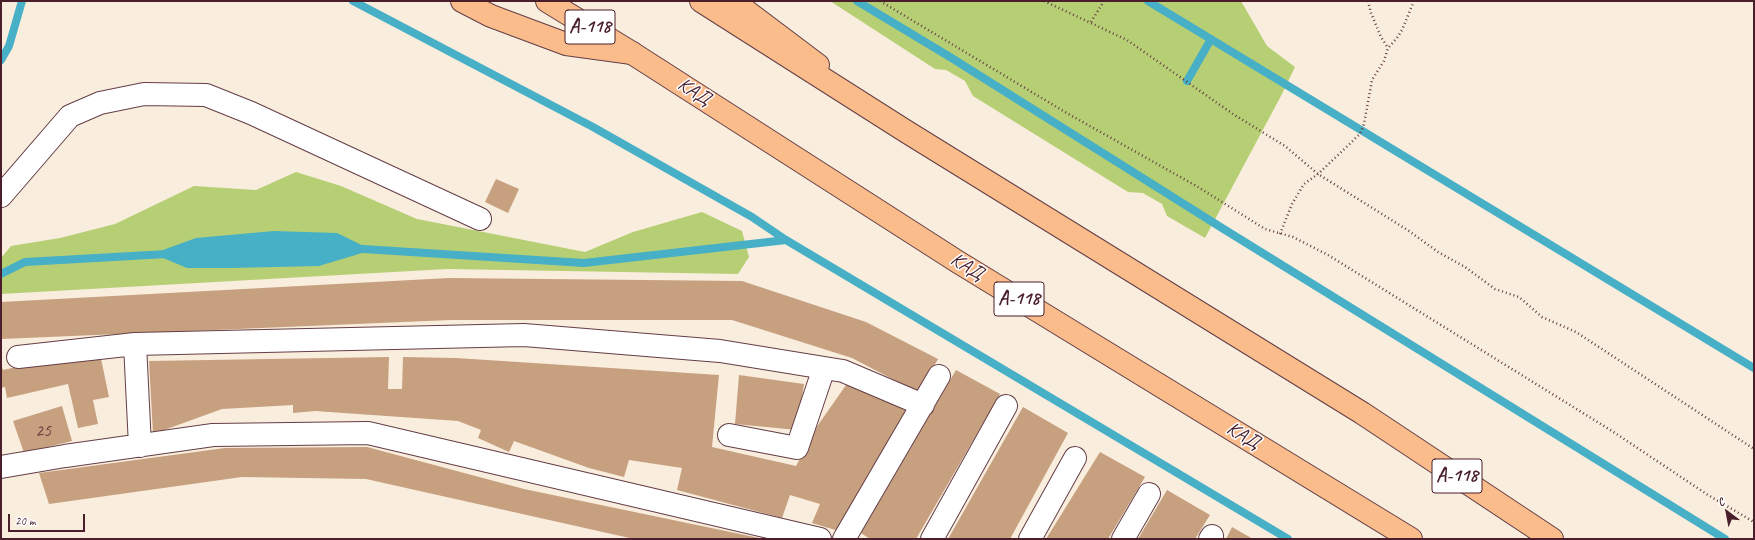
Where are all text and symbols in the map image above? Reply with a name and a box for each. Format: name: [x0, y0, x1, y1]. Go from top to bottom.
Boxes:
road number: А-118: [565, 10, 615, 44]
street label: КАД: [673, 73, 715, 111]
street label: КАД: [946, 248, 988, 286]
road number: А-118: [994, 282, 1044, 316]
street label: КАД: [1222, 417, 1264, 455]
house number: 25: [35, 420, 51, 442]
road number: А-118: [1432, 459, 1482, 493]
north arrow: [1707, 492, 1747, 532]
text: С: [1715, 494, 1727, 509]
scale bar: [10, 506, 87, 532]
text: 20 m: [15, 513, 35, 529]

